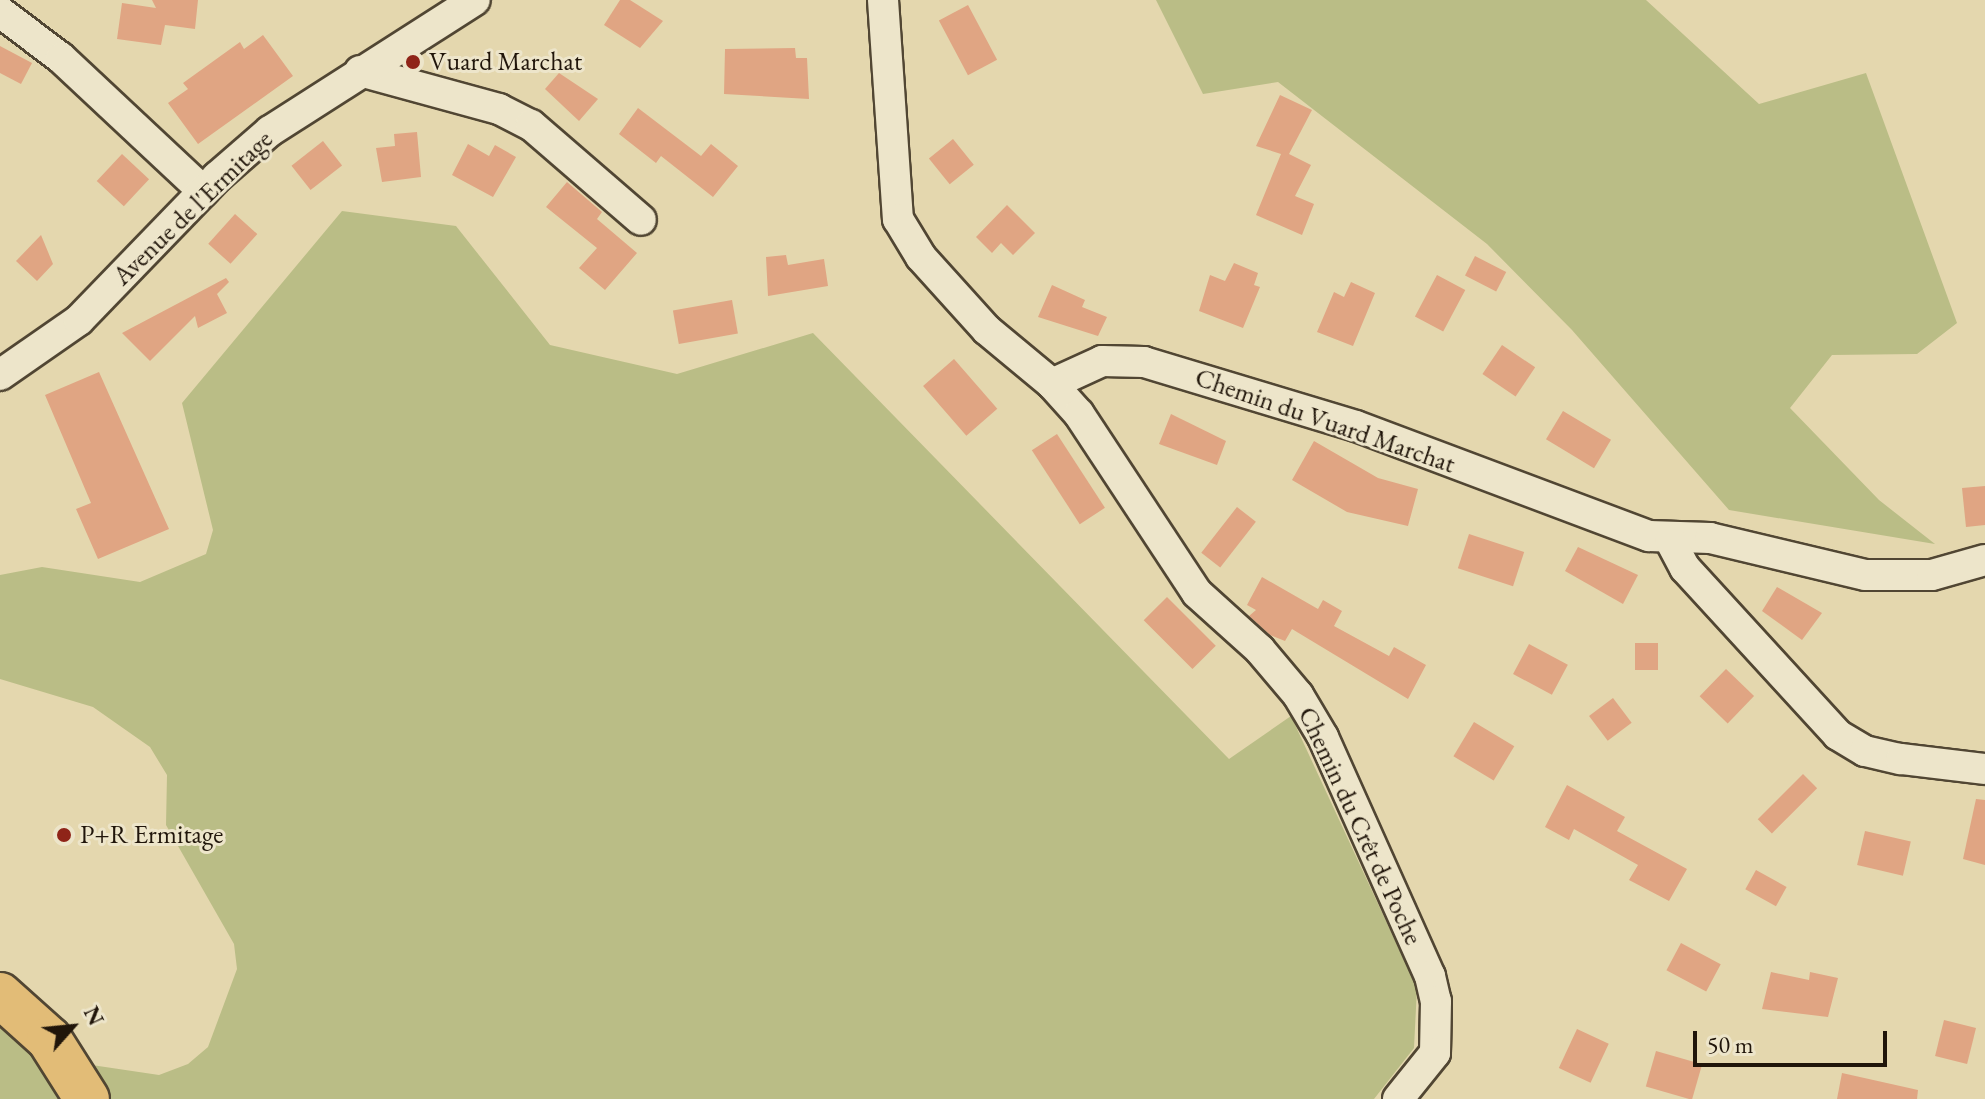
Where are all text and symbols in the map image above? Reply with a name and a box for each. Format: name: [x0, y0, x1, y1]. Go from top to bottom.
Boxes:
place label: Vuard Marchat: [429, 46, 582, 78]
marker: Vuard Marchat: [404, 53, 422, 71]
street label: Avenue de l'Ermitage: [107, 124, 279, 292]
street label: Chemin du Vuard Marchat: [1191, 362, 1459, 480]
street label: Chemin du Crêt de Poche: [1291, 702, 1429, 950]
place label: P+R Ermitage: [80, 819, 223, 851]
marker: P+R Ermitage: [55, 826, 73, 844]
north arrow: [32, 987, 112, 1067]
text: N: [77, 1001, 111, 1030]
scale bar: [1697, 1015, 1891, 1065]
text: 50 m: [1707, 1029, 1754, 1060]

